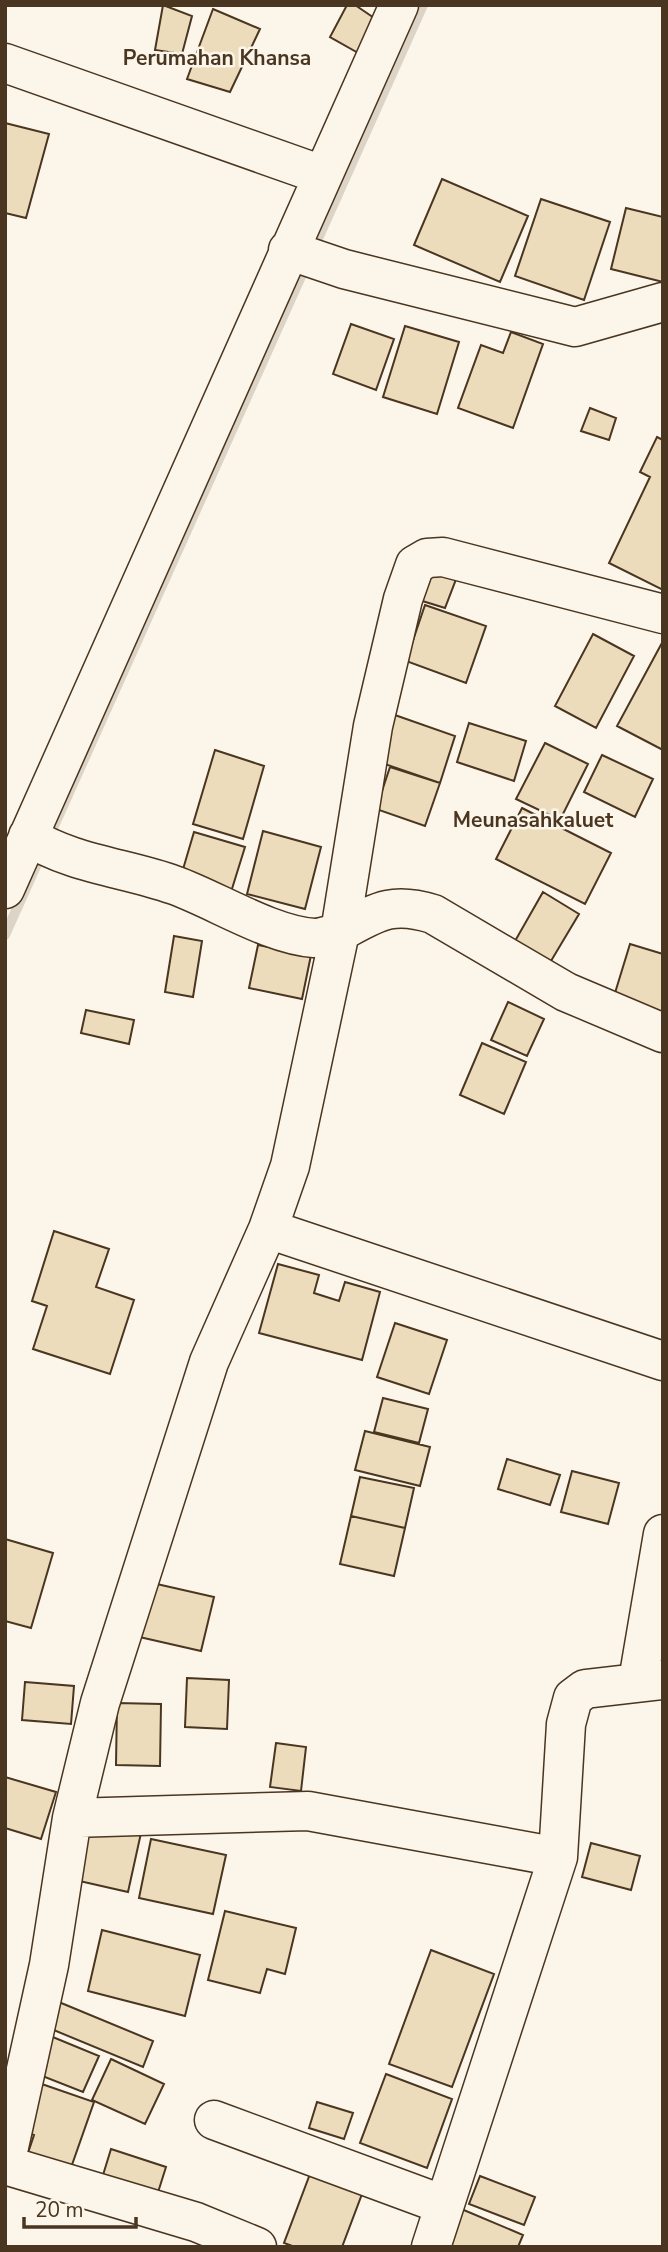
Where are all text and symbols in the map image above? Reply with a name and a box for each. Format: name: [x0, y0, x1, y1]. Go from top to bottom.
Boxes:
district label: Perumahan Khansa: [123, 44, 311, 72]
district label: Meunasahkaluet: [453, 806, 614, 834]
scale bar: [24, 2186, 136, 2230]
text: 20 m: [35, 2196, 84, 2224]

